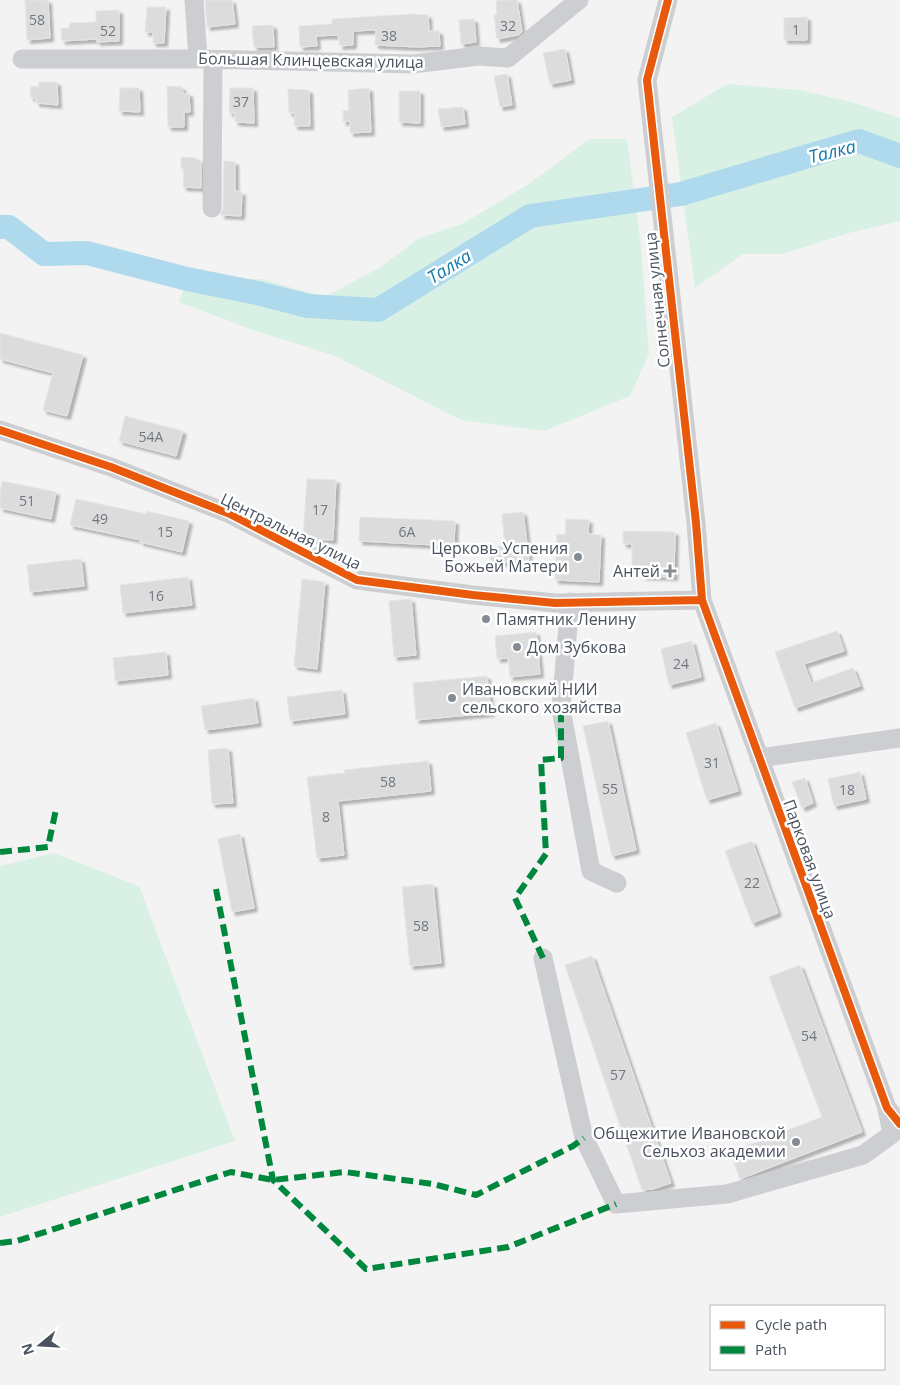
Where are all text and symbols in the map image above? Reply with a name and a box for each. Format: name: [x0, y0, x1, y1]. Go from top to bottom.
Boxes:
house number: 58: [29, 10, 45, 29]
house number: 32: [500, 16, 516, 35]
house number: 1: [792, 20, 800, 39]
house number: 52: [100, 21, 116, 40]
house number: 38: [381, 26, 397, 45]
street label: Большая Клинцевская улица: [198, 47, 424, 73]
house number: 37: [233, 92, 249, 111]
water label: Талка: [806, 134, 858, 168]
street label: Солнечная улица: [639, 231, 675, 369]
water label: Талка: [422, 243, 476, 289]
house number: 54А: [139, 427, 164, 446]
street label: Центральная улица: [217, 487, 365, 575]
house number: 51: [19, 491, 35, 510]
house number: 17: [312, 500, 328, 519]
house number: 49: [92, 509, 108, 528]
house number: 15: [157, 522, 173, 541]
house number: 6А: [399, 522, 416, 541]
place label: Церковь Успения Божьей Матери: [431, 537, 568, 577]
marker: Церковь Успения Божьей Матери: [572, 551, 584, 563]
place label: Антей: [613, 560, 660, 582]
marker: Антей: [664, 565, 676, 577]
house number: 16: [148, 586, 164, 605]
place label: Памятник Ленину: [496, 608, 637, 630]
marker: Памятник Ленину: [480, 613, 492, 625]
place label: Дом Зубкова: [527, 636, 626, 658]
marker: Дом Зубкова: [511, 641, 523, 653]
house number: 24: [673, 654, 689, 673]
place label: Ивановский НИИ сельского хозяйства: [462, 678, 622, 718]
marker: Ивановский НИИ сельского хозяйства: [446, 692, 458, 704]
house number: 31: [704, 753, 720, 772]
house number: 58: [380, 772, 396, 791]
house number: 55: [602, 779, 618, 798]
house number: 18: [839, 780, 855, 799]
street label: Парковая улица: [778, 796, 842, 922]
house number: 8: [322, 807, 330, 826]
house number: 22: [744, 873, 760, 892]
house number: 58: [413, 916, 429, 935]
house number: 54: [801, 1026, 817, 1045]
house number: 57: [610, 1065, 626, 1084]
place label: Общежитие Ивановской Сельхоз академии: [593, 1122, 786, 1162]
marker: Общежитие Ивановской Сельхоз академии: [790, 1136, 802, 1148]
legend: [710, 1305, 885, 1370]
text: Cycle path: [755, 1314, 827, 1334]
north arrow: [15, 1320, 65, 1370]
text: Path: [755, 1339, 787, 1359]
text: N: [16, 1341, 38, 1358]

